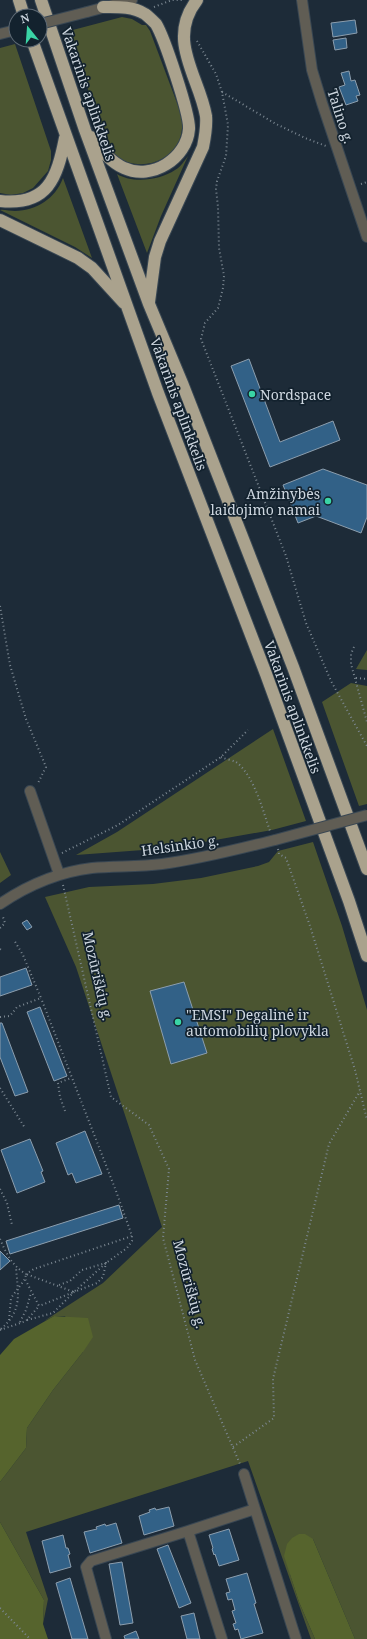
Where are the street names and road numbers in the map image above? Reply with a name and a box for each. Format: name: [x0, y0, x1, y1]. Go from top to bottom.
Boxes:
street label: Vakarinis aplinkkelis: [57, 25, 121, 163]
street label: Talino g.: [323, 86, 359, 146]
street label: Vakarinis aplinkkelis: [146, 335, 212, 473]
street label: Vakarinis aplinkkelis: [260, 638, 326, 776]
street label: Helsinkio g.: [140, 830, 220, 860]
street label: Mozūriškių g.: [79, 930, 117, 1022]
street label: Mozūriškių g.: [169, 1238, 211, 1330]

